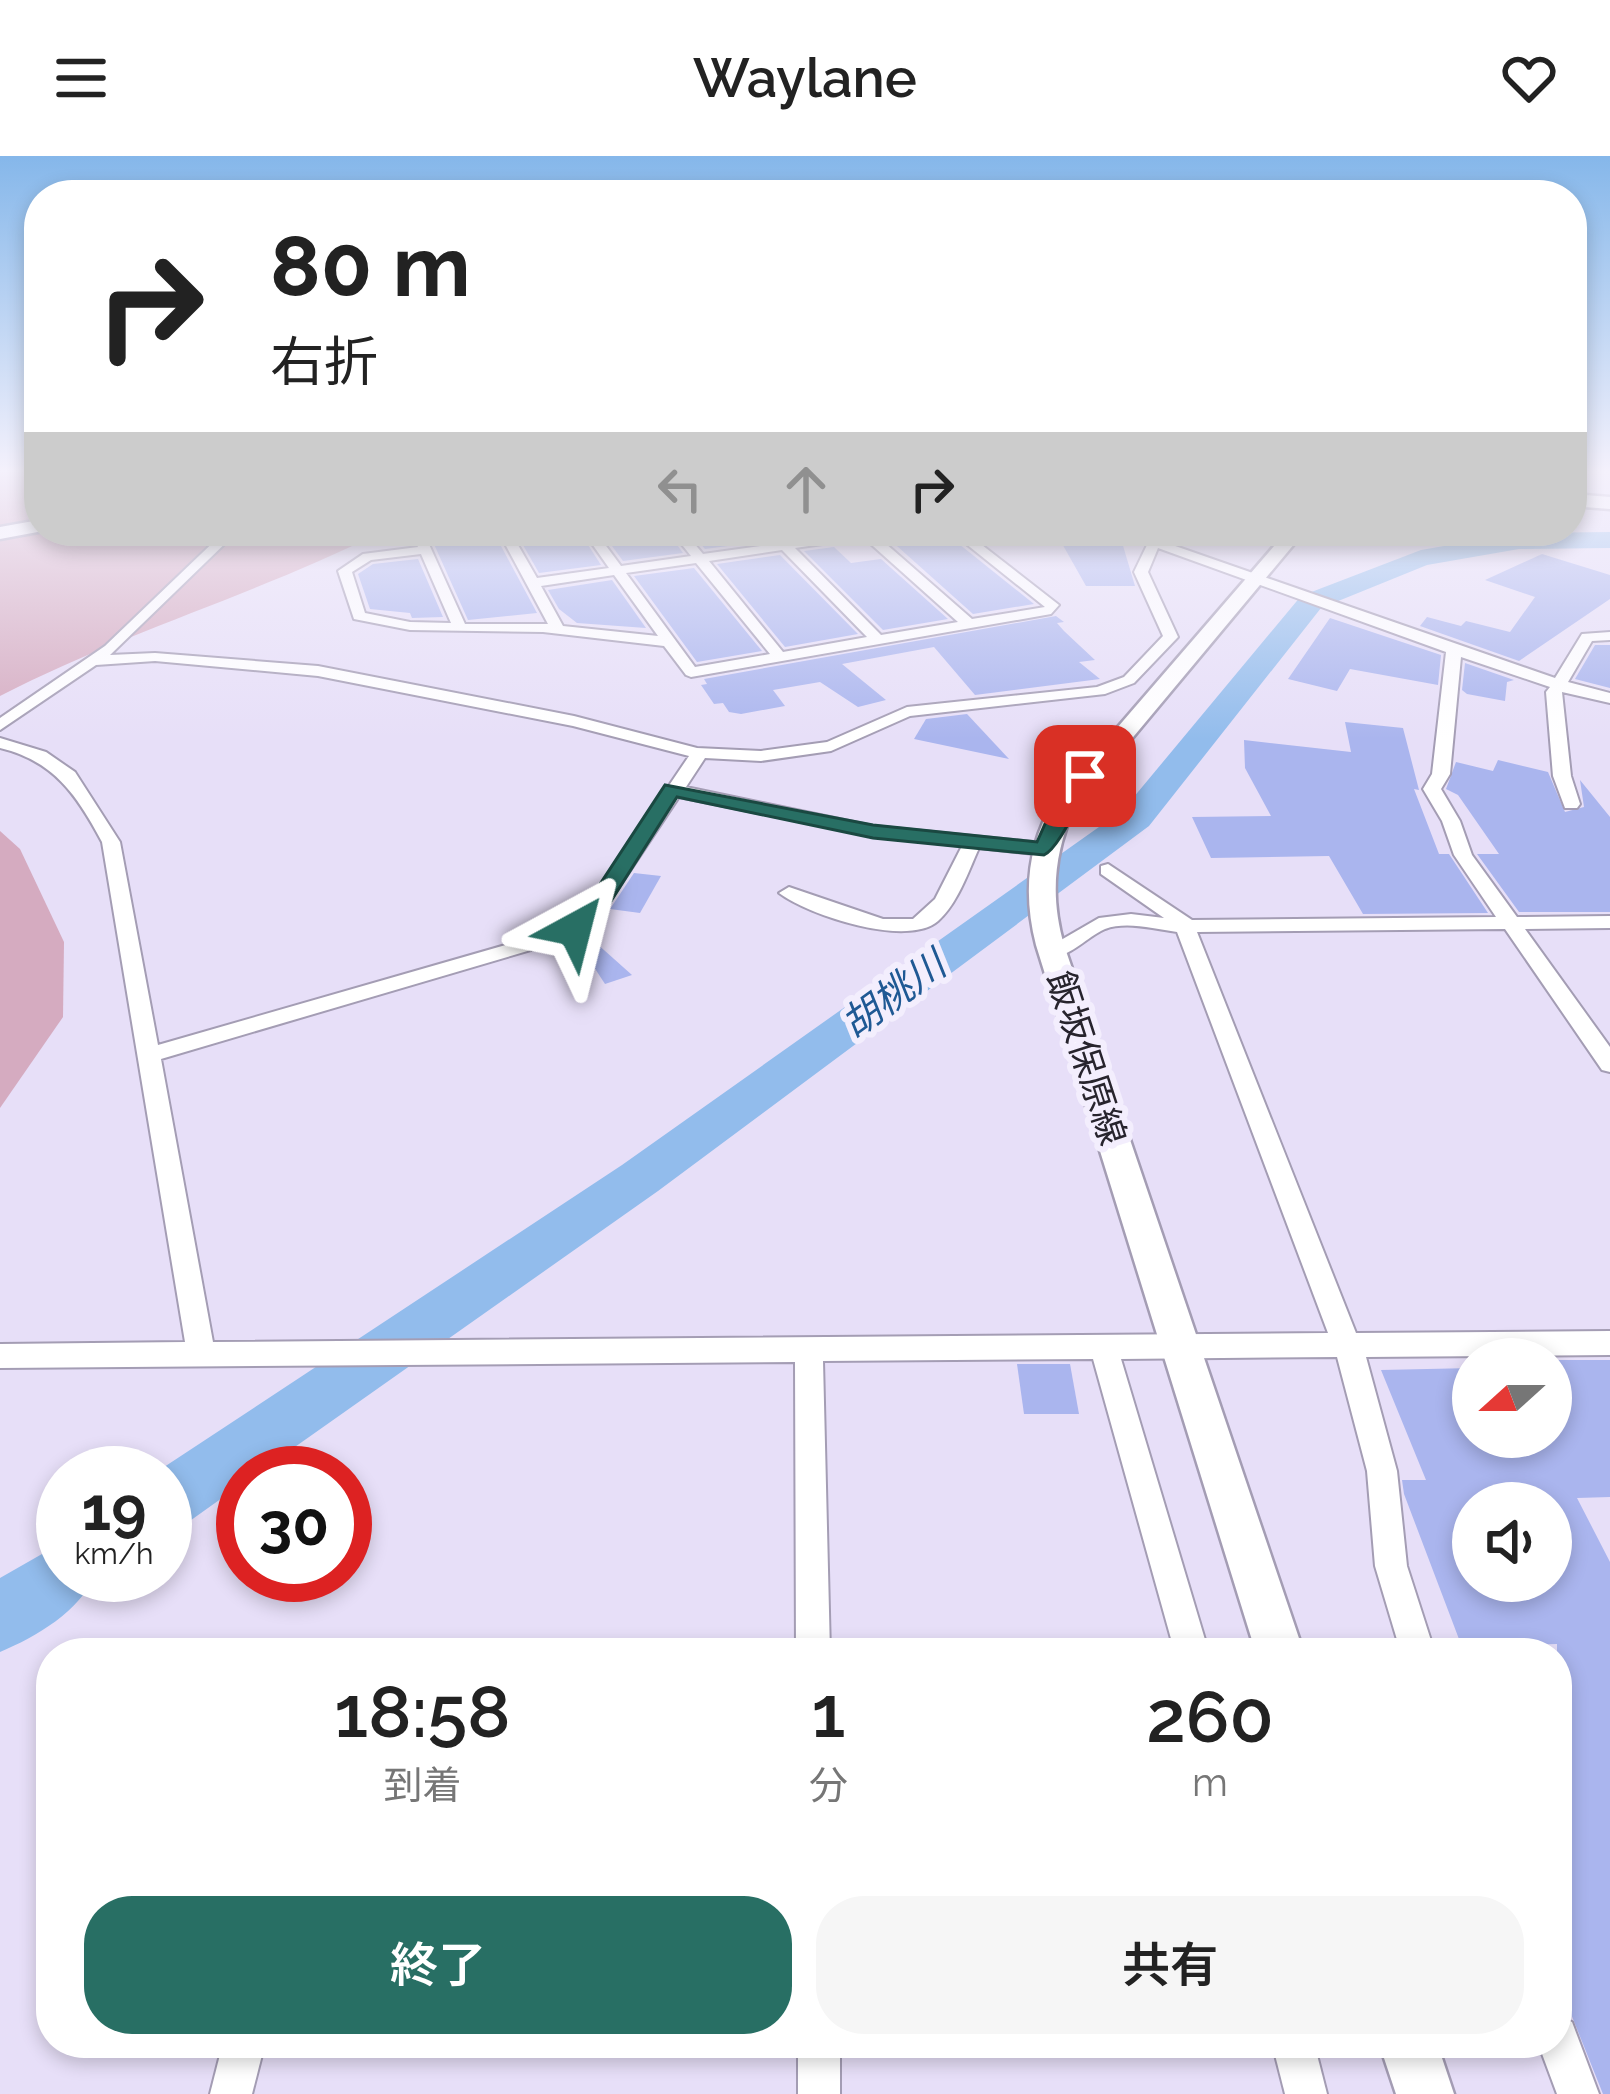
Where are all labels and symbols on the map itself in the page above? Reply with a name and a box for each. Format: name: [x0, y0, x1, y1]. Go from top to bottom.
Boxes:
pin: [1034, 725, 1136, 827]
position arrow: [512, 866, 638, 992]
water label: 胡桃川: [832, 939, 957, 1047]
street label: 飯坂保原線: [1039, 966, 1135, 1150]
north arrow: [1452, 1338, 1572, 1458]
speed limit sign: 30: [216, 1446, 372, 1602]

